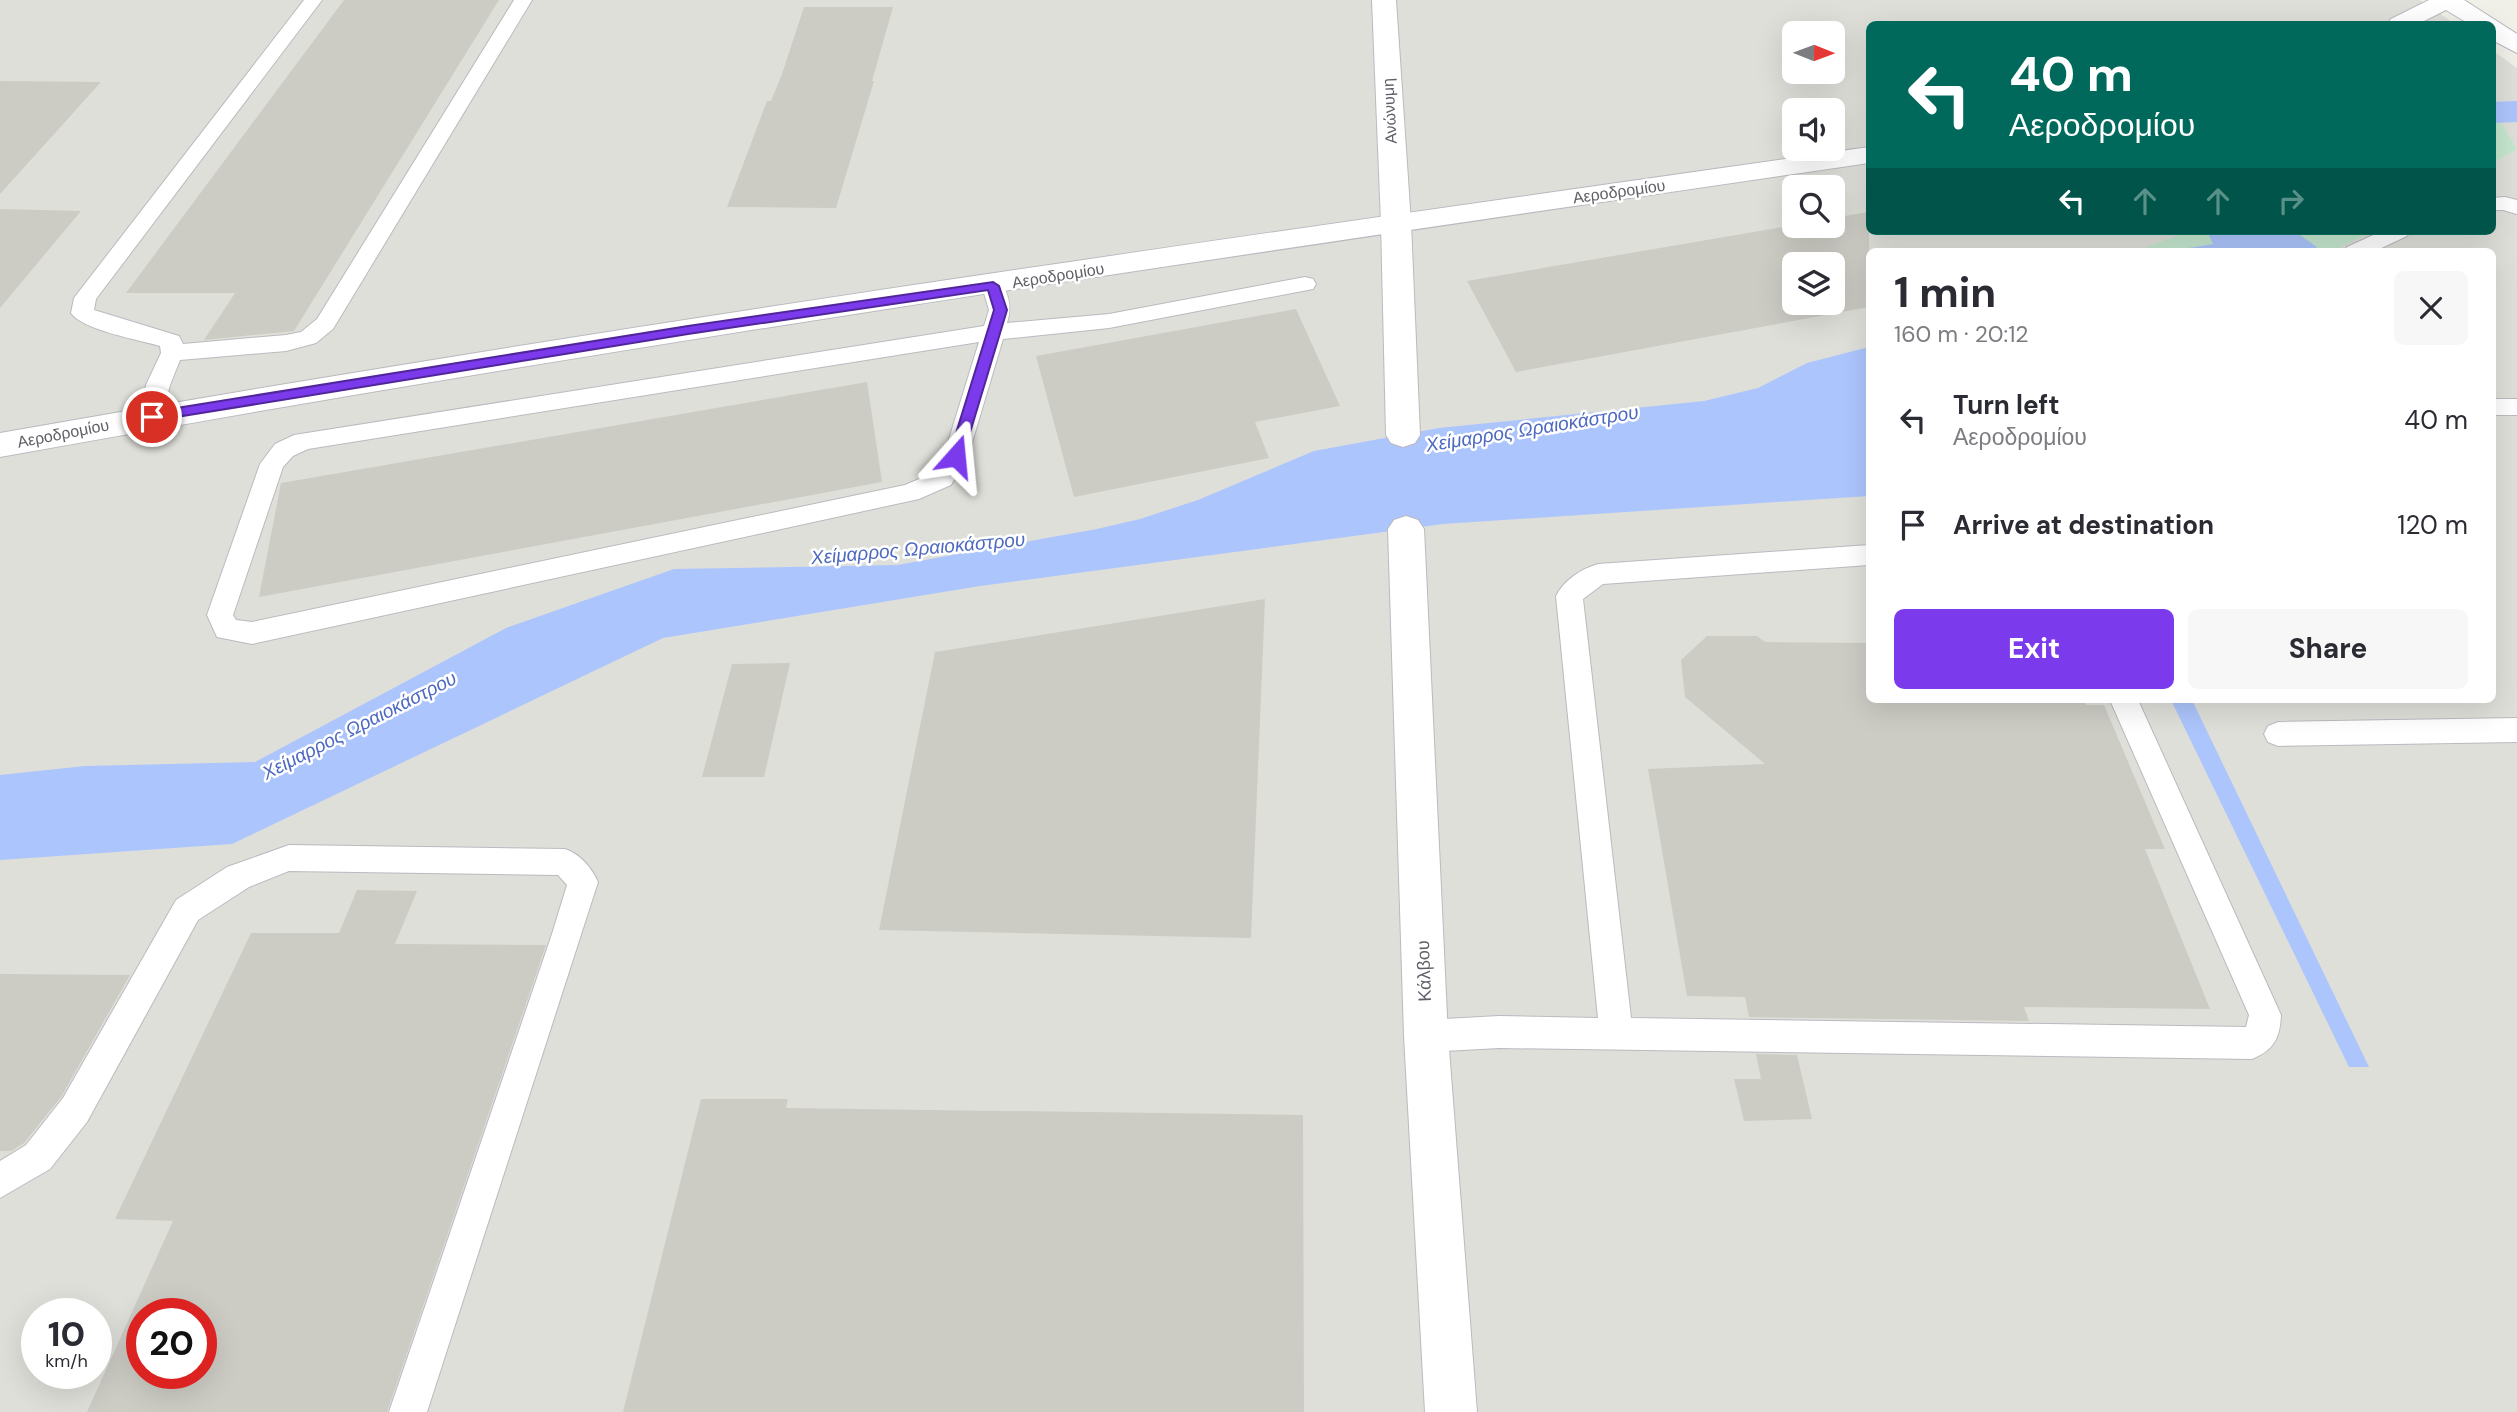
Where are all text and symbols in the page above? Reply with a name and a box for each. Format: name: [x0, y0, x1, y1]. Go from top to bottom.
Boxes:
north arrow: [1782, 21, 1844, 84]
map controls: [1782, 21, 1845, 315]
text: 40 m: [2009, 42, 2133, 106]
icon: left: [1894, 49, 1985, 140]
street label: Ανώνυμη: [1377, 78, 1402, 144]
button: sound: [1782, 98, 1845, 161]
text: Αεροδρομίου: [2009, 104, 2195, 146]
street label: Αεροδρομίου: [1571, 175, 1667, 208]
button: search: [1782, 175, 1845, 238]
icon: left: [2053, 182, 2091, 220]
icon: ahead: [2126, 182, 2164, 220]
icon: ahead: [2199, 182, 2237, 220]
icon: right: [2272, 182, 2310, 220]
button: layers: [1782, 252, 1845, 315]
street label: Αεροδρομίου: [1010, 258, 1106, 293]
text: 1 min: [1894, 265, 1996, 320]
button: close: [2394, 271, 2468, 345]
text: 160 m · 20:12: [1894, 319, 2029, 349]
pin: [122, 387, 182, 447]
text: Turn left: [1953, 388, 2060, 422]
icon: arrive: [133, 398, 171, 436]
water label: Χείμαρρος Ωραιοκάστρου: [1423, 399, 1640, 458]
icon: left: [1894, 401, 1932, 439]
text: 40 m: [2404, 403, 2468, 437]
street label: Αεροδρομίου: [15, 414, 111, 453]
position arrow: [919, 419, 993, 493]
text: Αεροδρομίου: [1953, 422, 2087, 452]
icon: arrive: [1894, 506, 1932, 544]
text: Arrive at destination: [1953, 508, 2214, 542]
text: 120 m: [2397, 508, 2468, 542]
water label: Χείμαρρος Ωραιοκάστρου: [809, 527, 1026, 570]
button: Exit: [1894, 609, 2174, 689]
button: Share: [2188, 609, 2468, 689]
water label: Χείμαρρος Ωραιοκάστρου: [257, 666, 461, 786]
street label: Κάλβου: [1411, 940, 1437, 1002]
speed limit sign: 20: [126, 1298, 217, 1389]
text: 10: [48, 1311, 85, 1357]
text: km/h: [45, 1349, 88, 1373]

